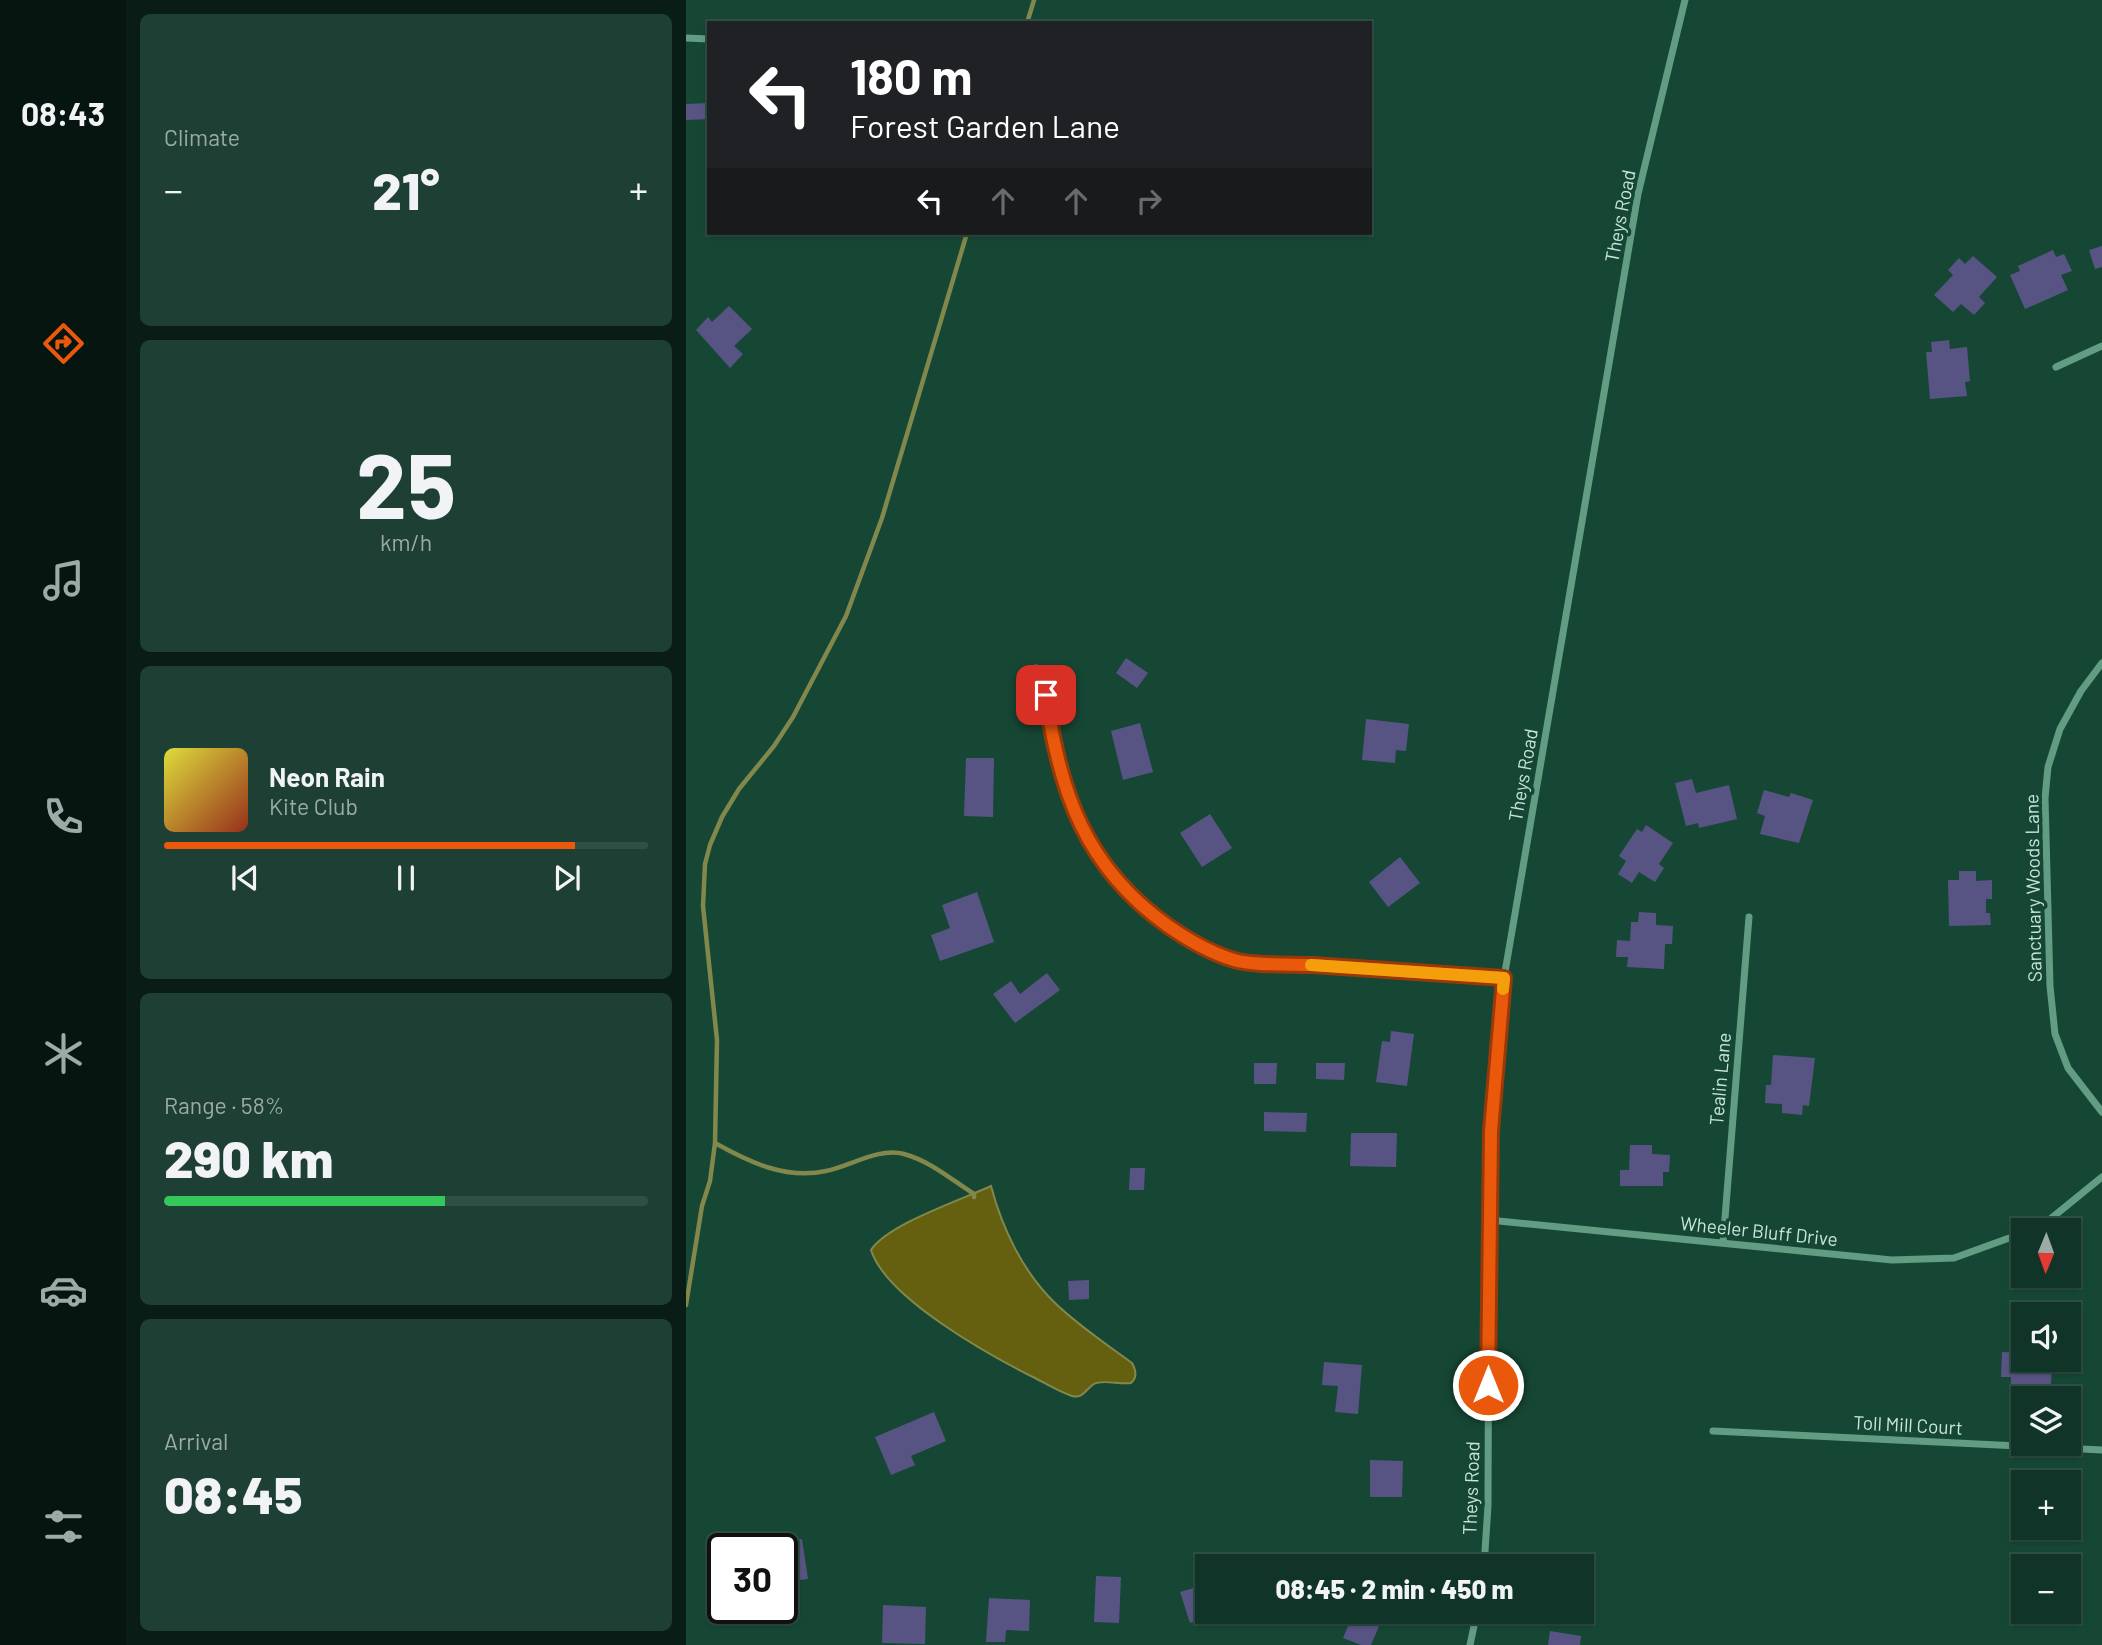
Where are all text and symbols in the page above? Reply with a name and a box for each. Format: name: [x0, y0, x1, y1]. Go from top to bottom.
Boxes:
text: 180 m: [850, 46, 973, 105]
icon: left: [735, 49, 826, 140]
text: 08:43: [21, 94, 105, 132]
text: Forest Garden Lane: [850, 106, 1120, 144]
text: Climate: [164, 123, 240, 151]
text: 21°: [372, 158, 440, 220]
text: −: [164, 166, 183, 212]
text: +: [629, 166, 648, 212]
street label: Theys Road: [1599, 168, 1640, 264]
icon: left: [911, 182, 949, 220]
icon: ahead: [984, 182, 1022, 220]
icon: ahead: [1057, 182, 1095, 220]
icon: right: [1130, 182, 1168, 220]
icon: directions: [39, 319, 88, 368]
text: 25: [356, 428, 456, 537]
text: km/h: [380, 528, 432, 556]
icon: music: [39, 556, 88, 605]
pin: [1016, 665, 1076, 725]
icon: arrive: [1027, 676, 1065, 714]
street label: Theys Road: [1503, 727, 1542, 823]
text: Neon Rain: [269, 761, 385, 792]
icon: phone: [39, 792, 88, 841]
text: Kite Club: [269, 792, 358, 820]
street label: Sanctuary Woods Lane: [2019, 794, 2046, 982]
icon: previous: [226, 859, 264, 897]
icon: pause: [387, 859, 425, 897]
icon: next: [548, 859, 586, 897]
icon: climate: [39, 1029, 88, 1078]
street label: Tealin Lane: [1704, 1032, 1735, 1126]
text: Range · 58%: [164, 1091, 284, 1119]
text: 290 km: [164, 1126, 333, 1188]
street label: Wheeler Bluff Drive: [1679, 1211, 1839, 1250]
north arrow: [2011, 1218, 2081, 1288]
map controls: [2011, 1218, 2081, 1624]
icon: car: [39, 1266, 88, 1315]
button: sound: [2011, 1302, 2081, 1372]
position arrow: [1451, 1348, 1525, 1422]
button: layers: [2011, 1386, 2081, 1456]
street label: Toll Mill Court: [1853, 1410, 1963, 1439]
text: Arrival: [164, 1427, 228, 1455]
street label: Theys Road: [1457, 1441, 1484, 1535]
text: 08:45: [164, 1462, 303, 1524]
button: +: [2011, 1470, 2081, 1540]
icon: filters: [39, 1502, 88, 1551]
speed limit sign: 30: [707, 1533, 798, 1624]
button: −: [2011, 1554, 2081, 1624]
text: 08:45 · 2 min · 450 m: [1276, 1573, 1513, 1604]

